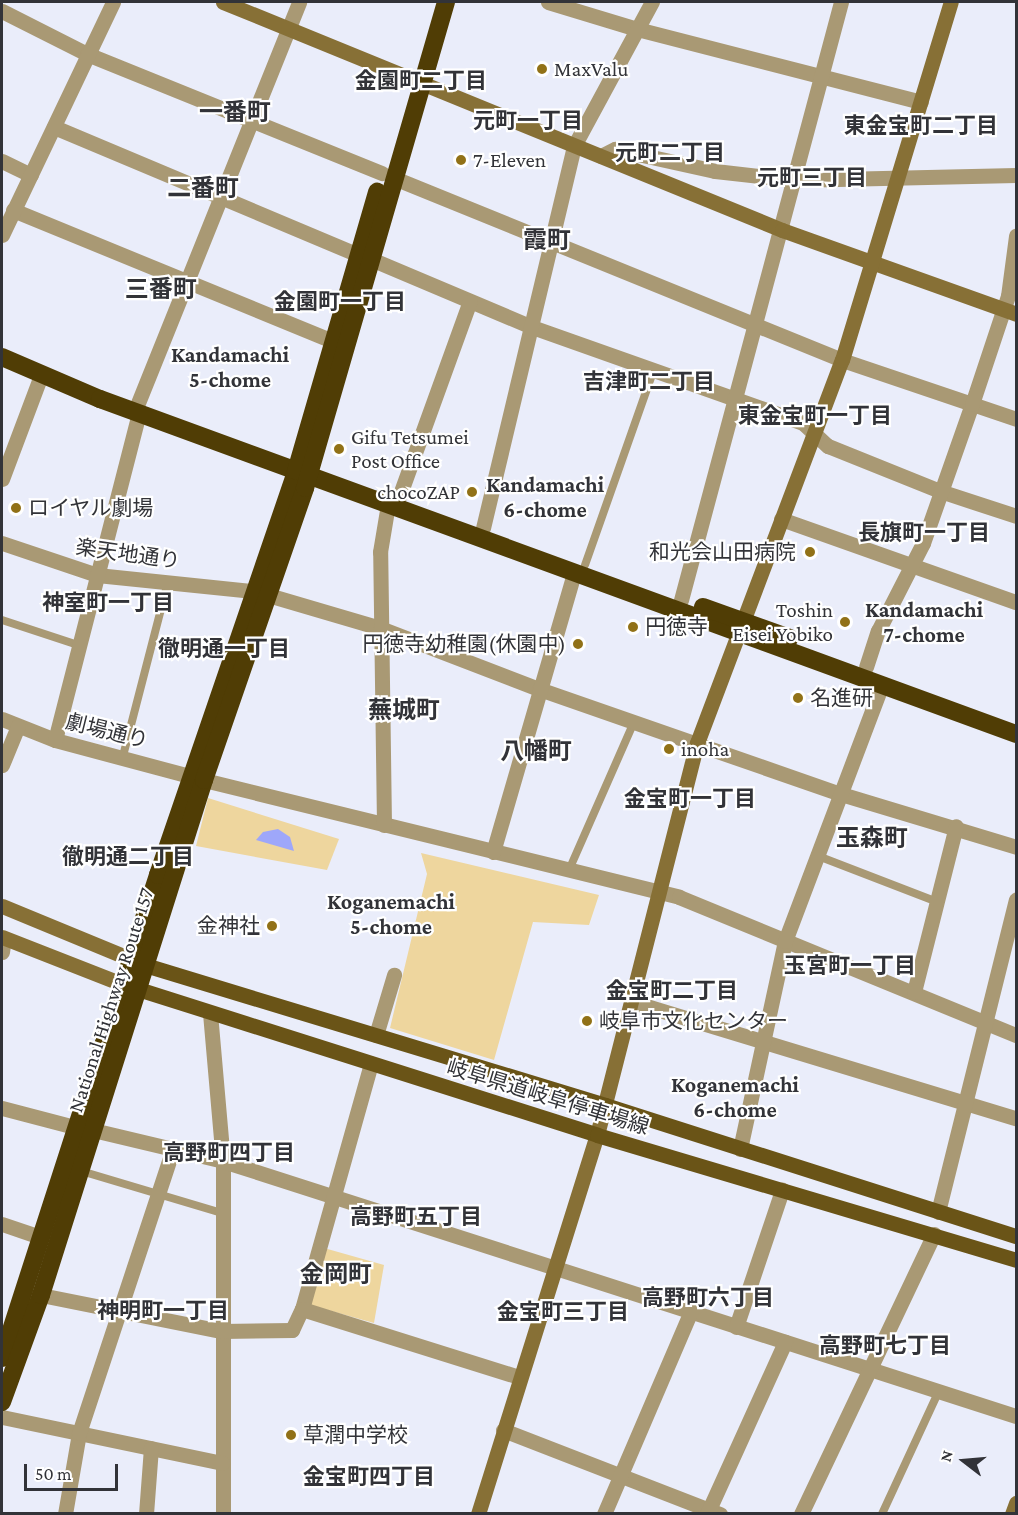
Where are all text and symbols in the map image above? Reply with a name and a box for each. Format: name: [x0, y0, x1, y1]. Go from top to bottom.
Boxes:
place label: MaxValu: [554, 56, 628, 82]
marker: MaxValu: [535, 62, 549, 76]
district label: 金園町二丁目: [355, 68, 487, 94]
district label: 一番町: [199, 98, 271, 126]
district label: 元町一丁目: [473, 108, 583, 134]
district label: 東金宝町二丁目: [844, 113, 998, 139]
district label: 元町二丁目: [615, 140, 725, 166]
place label: 7-Eleven: [473, 147, 546, 173]
marker: 7-Eleven: [454, 153, 468, 167]
district label: 元町三丁目: [757, 165, 867, 191]
district label: 二番町: [167, 174, 239, 202]
district label: 霞町: [523, 226, 571, 254]
district label: 三番町: [125, 275, 197, 303]
district label: 金園町一丁目: [274, 289, 406, 315]
district label: Kandamachi 5-chome: [171, 341, 289, 392]
district label: 吉津町二丁目: [583, 369, 715, 395]
district label: 東金宝町一丁目: [738, 403, 892, 429]
place label: Gifu Tetsumei Post Office: [351, 424, 469, 474]
marker: Gifu Tetsumei Post Office: [332, 442, 346, 456]
district label: Kandamachi 6-chome: [486, 471, 604, 522]
place label: chocoZAP: [377, 479, 460, 505]
marker: chocoZAP: [465, 485, 479, 499]
place label: ロイヤル劇場: [28, 495, 154, 521]
marker: ロイヤル劇場: [9, 501, 23, 515]
district label: 長旗町一丁目: [858, 520, 990, 546]
street label: 楽天地通り: [74, 534, 182, 574]
place label: 和光会山田病院: [649, 539, 796, 565]
marker: 和光会山田病院: [801, 543, 819, 561]
district label: 神室町一丁目: [42, 590, 174, 616]
district label: Kandamachi 7-chome: [865, 596, 983, 648]
place label: Toshin Eisei Yobiko: [733, 597, 833, 647]
place label: 円徳寺: [645, 614, 708, 640]
marker: Toshin Eisei Yobiko: [838, 615, 852, 629]
marker: 円徳寺: [626, 620, 640, 634]
place label: 円徳寺幼稚園(休園中): [362, 631, 566, 657]
district label: 徹明通一丁目: [158, 636, 290, 662]
marker: 円徳寺幼稚園(休園中): [571, 637, 585, 651]
place label: 名進研: [810, 685, 873, 711]
marker: 名進研: [791, 691, 805, 705]
district label: 蕪城町: [368, 696, 440, 724]
street label: 劇場通り: [63, 709, 151, 753]
place label: inoha: [681, 736, 729, 762]
district label: 八幡町: [500, 737, 572, 765]
marker: inoha: [662, 742, 676, 756]
district label: 金宝町一丁目: [624, 786, 756, 812]
district label: 玉森町: [836, 824, 908, 852]
district label: 徹明通二丁目: [62, 844, 194, 870]
street label: National Highway Route 157: [63, 884, 159, 1116]
district label: Koganemachi 5-chome: [327, 888, 455, 939]
place label: 金神社: [197, 913, 260, 939]
marker: 金神社: [265, 919, 279, 933]
district label: 玉宮町一丁目: [784, 953, 916, 979]
district label: 金宝町二丁目: [606, 978, 738, 1004]
place label: 岐阜市文化センター: [599, 1008, 788, 1034]
marker: 岐阜市文化センター: [580, 1014, 594, 1028]
street label: 岐阜県道岐阜停車場線: [444, 1054, 652, 1140]
district label: Koganemachi 6-chome: [671, 1071, 799, 1122]
district label: 高野町四丁目: [163, 1140, 295, 1166]
district label: 高野町五丁目: [350, 1204, 482, 1230]
district label: 金岡町: [300, 1260, 372, 1288]
district label: 高野町六丁目: [642, 1285, 774, 1311]
district label: 神明町一丁目: [97, 1298, 229, 1324]
district label: 金宝町三丁目: [497, 1299, 629, 1325]
district label: 高野町七丁目: [819, 1333, 951, 1359]
place label: 草潤中学校: [303, 1422, 408, 1448]
marker: 草潤中学校: [284, 1428, 298, 1442]
north arrow: [934, 1431, 994, 1491]
text: N: [937, 1448, 956, 1463]
scale bar: [27, 1452, 122, 1490]
text: 50 m: [35, 1464, 72, 1484]
district label: 金宝町四丁目: [303, 1464, 435, 1490]

